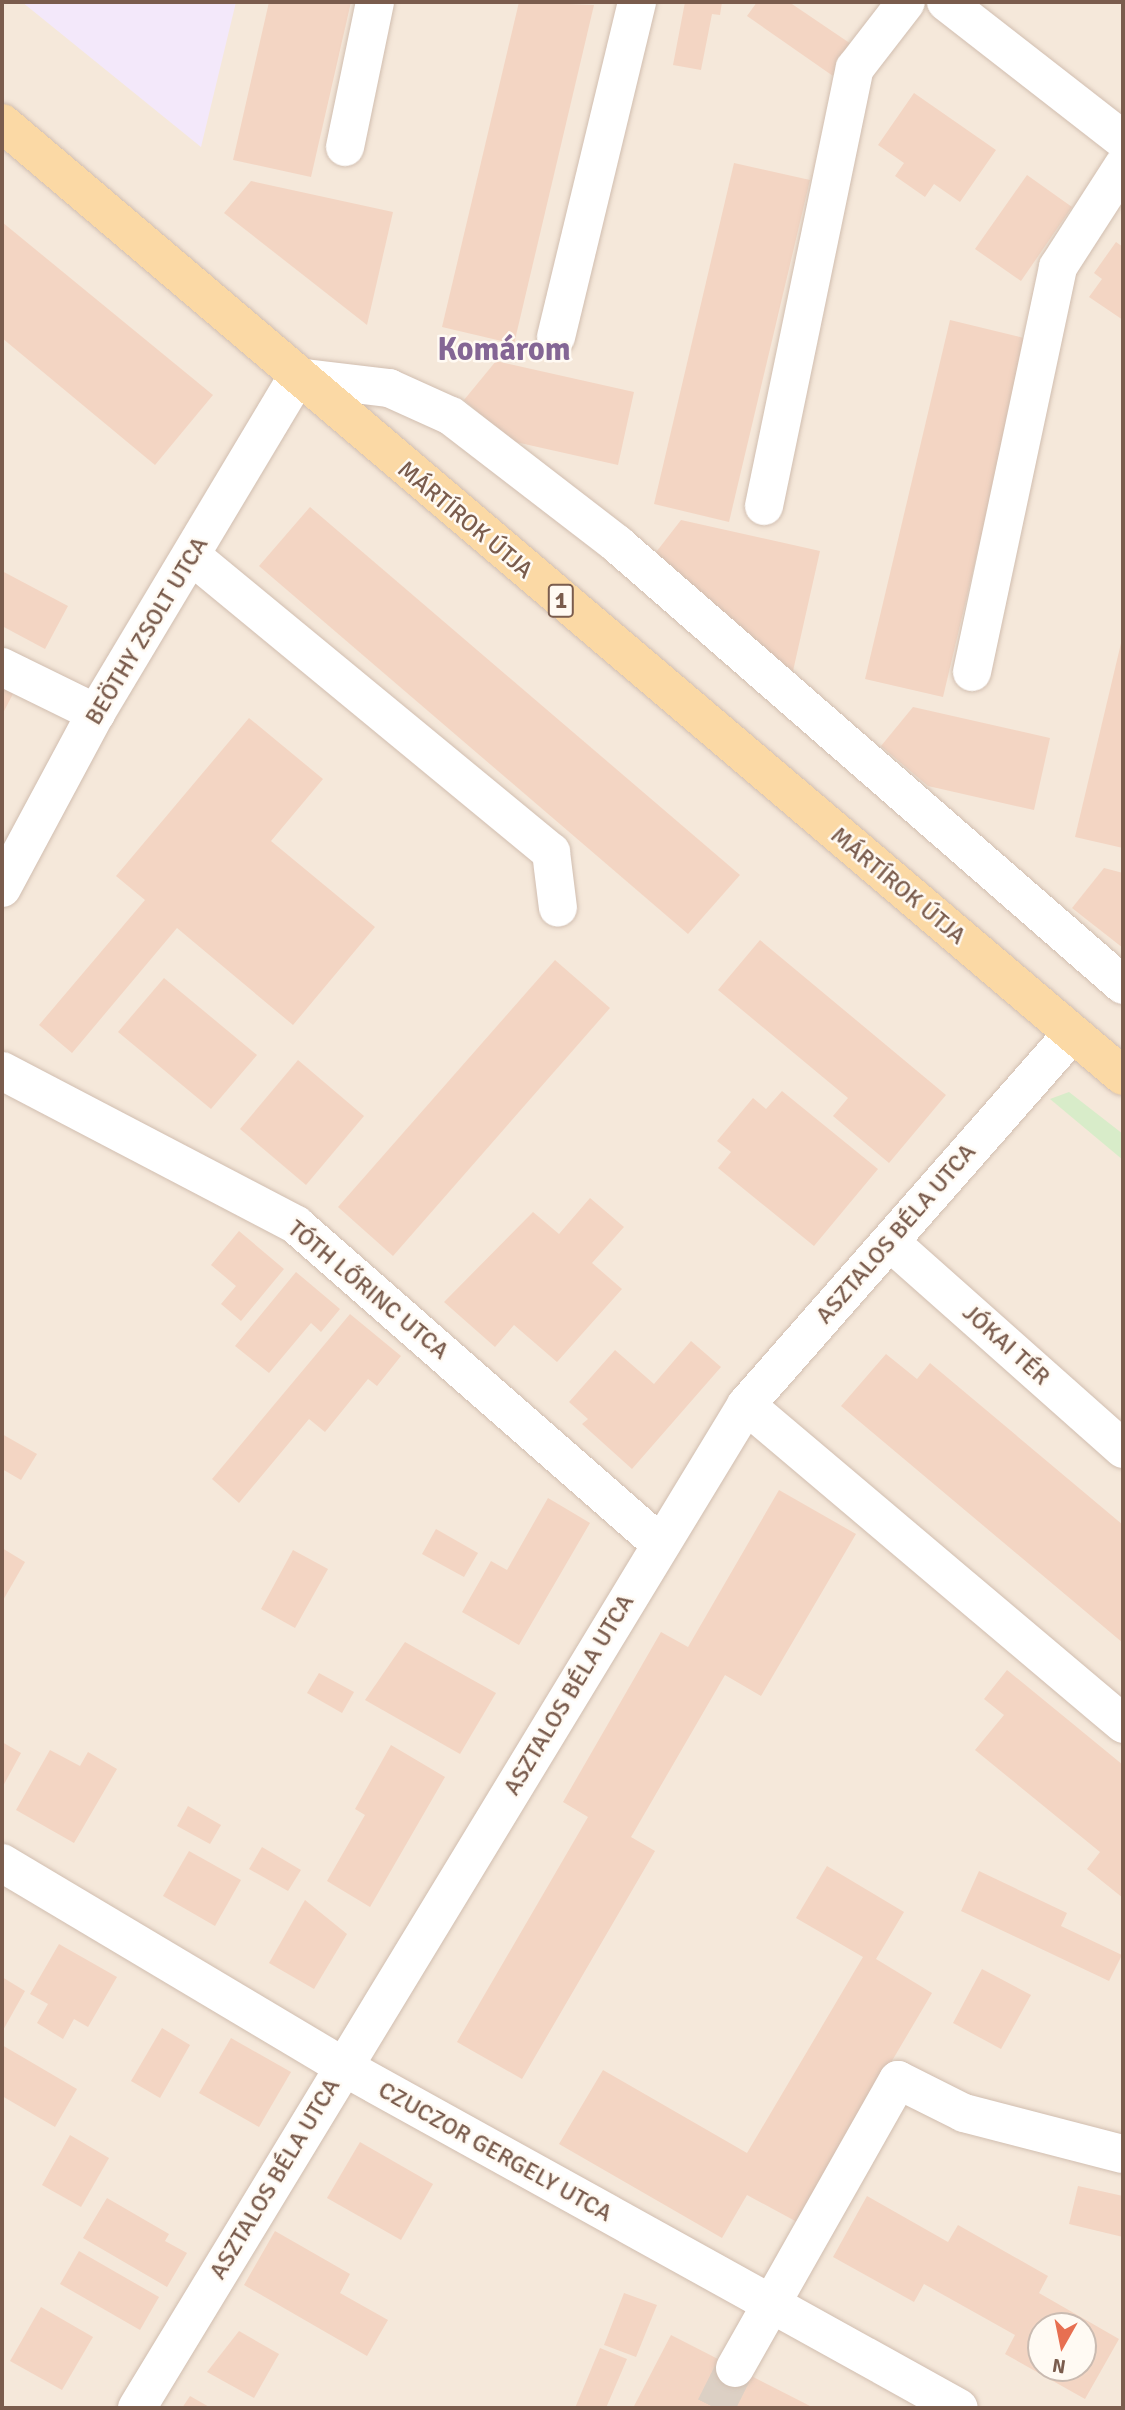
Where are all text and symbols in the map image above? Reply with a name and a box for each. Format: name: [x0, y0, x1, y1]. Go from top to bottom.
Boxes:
district label: Komárom: [437, 331, 571, 369]
street label: MÁRTÍROK ÚTJA: [392, 455, 538, 585]
street label: BEÖTHY ZSOLT UTCA: [79, 532, 215, 730]
road number: 1: [547, 582, 575, 621]
street label: MÁRTÍROK ÚTJA: [825, 821, 971, 951]
street label: ASZTALOS BÉLA UTCA: [810, 1138, 982, 1330]
street label: TÓTH LŐRINC UTCA: [282, 1214, 454, 1366]
street label: JÓKAI TÉR: [956, 1298, 1056, 1392]
street label: ASZTALOS BÉLA UTCA: [498, 1589, 640, 1801]
street label: ASZTALOS BÉLA UTCA: [204, 2073, 346, 2285]
street label: CZUCZOR GERGELY UTCA: [373, 2076, 617, 2228]
north arrow: [1027, 2312, 1097, 2382]
text: N: [1051, 2353, 1067, 2379]

